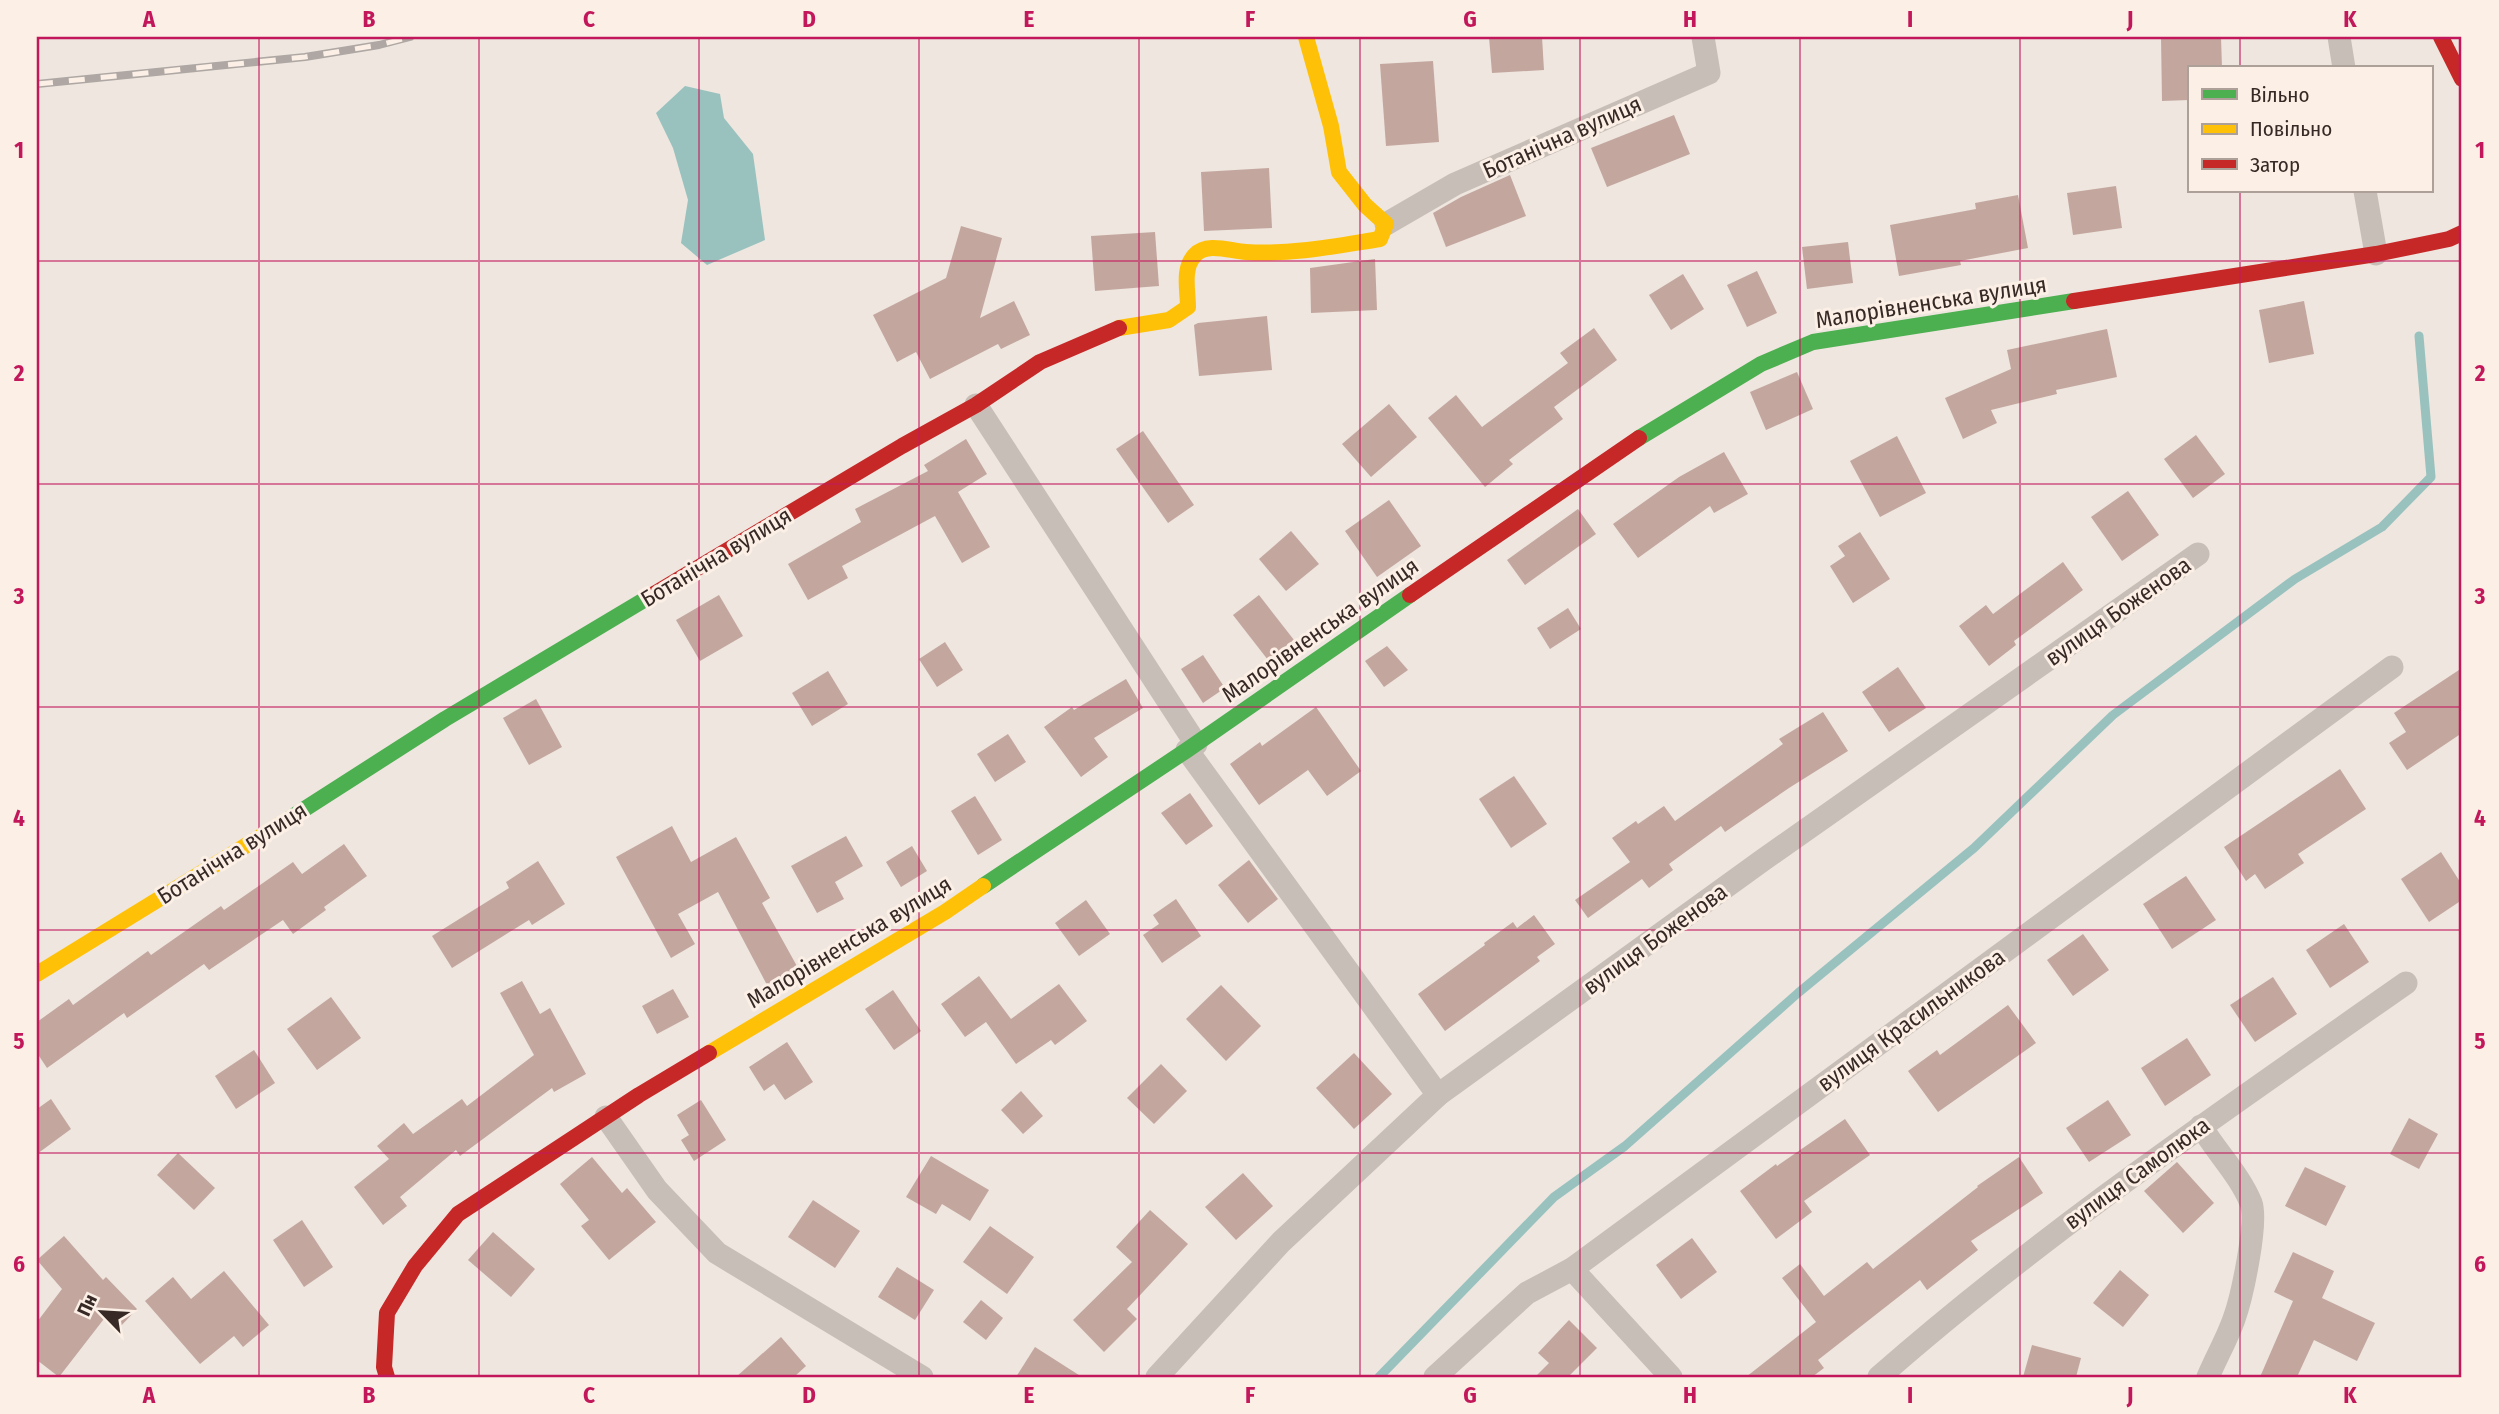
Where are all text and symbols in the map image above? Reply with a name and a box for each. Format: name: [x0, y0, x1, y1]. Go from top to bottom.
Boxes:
text: A: [142, 5, 156, 33]
text: B: [363, 5, 376, 33]
text: C: [583, 5, 595, 33]
text: D: [802, 5, 816, 33]
text: E: [1024, 5, 1035, 33]
text: F: [1245, 5, 1255, 33]
text: G: [1463, 5, 1477, 33]
text: H: [1683, 5, 1697, 33]
text: I: [1907, 5, 1913, 33]
text: J: [2126, 5, 2133, 33]
text: K: [2343, 5, 2357, 33]
legend: [2188, 66, 2432, 192]
text: Вільно: [2250, 82, 2310, 108]
street label: Ботанічна вулиця: [1478, 89, 1646, 185]
text: Повільно: [2250, 116, 2332, 142]
text: 1: [14, 136, 24, 164]
text: 1: [2475, 136, 2485, 164]
text: Затор: [2250, 152, 2300, 178]
street label: Малорівненська вулиця: [1813, 270, 2049, 334]
text: 2: [13, 359, 25, 387]
text: 2: [2474, 359, 2486, 387]
street label: Ботанічна вулиця: [636, 501, 796, 613]
street label: вулиця Боженова: [2040, 550, 2196, 672]
street label: Малорівненська вулиця: [1216, 552, 1424, 708]
text: 3: [13, 582, 25, 610]
text: 3: [2474, 582, 2486, 610]
street label: Ботанічна вулиця: [152, 796, 312, 910]
text: 4: [13, 804, 25, 832]
text: 4: [2474, 804, 2486, 832]
street label: Малорівненська вулиця: [742, 870, 956, 1014]
street label: вулиця Боженова: [1578, 877, 1732, 1001]
street label: вулиця Красильникова: [1812, 943, 2010, 1097]
text: 5: [13, 1027, 25, 1055]
text: 5: [2474, 1027, 2486, 1055]
street label: вулиця Самолюка: [2059, 1111, 2215, 1235]
text: 6: [13, 1250, 25, 1278]
text: 6: [2474, 1250, 2486, 1278]
north arrow: [66, 1278, 136, 1348]
text: Пн: [72, 1290, 102, 1320]
text: A: [142, 1381, 156, 1409]
text: B: [363, 1381, 376, 1409]
text: C: [583, 1381, 595, 1409]
text: D: [802, 1381, 816, 1409]
text: E: [1024, 1381, 1035, 1409]
text: F: [1245, 1381, 1255, 1409]
text: G: [1463, 1381, 1477, 1409]
text: H: [1683, 1381, 1697, 1409]
text: I: [1907, 1381, 1913, 1409]
text: J: [2126, 1381, 2133, 1409]
text: K: [2343, 1381, 2357, 1409]

